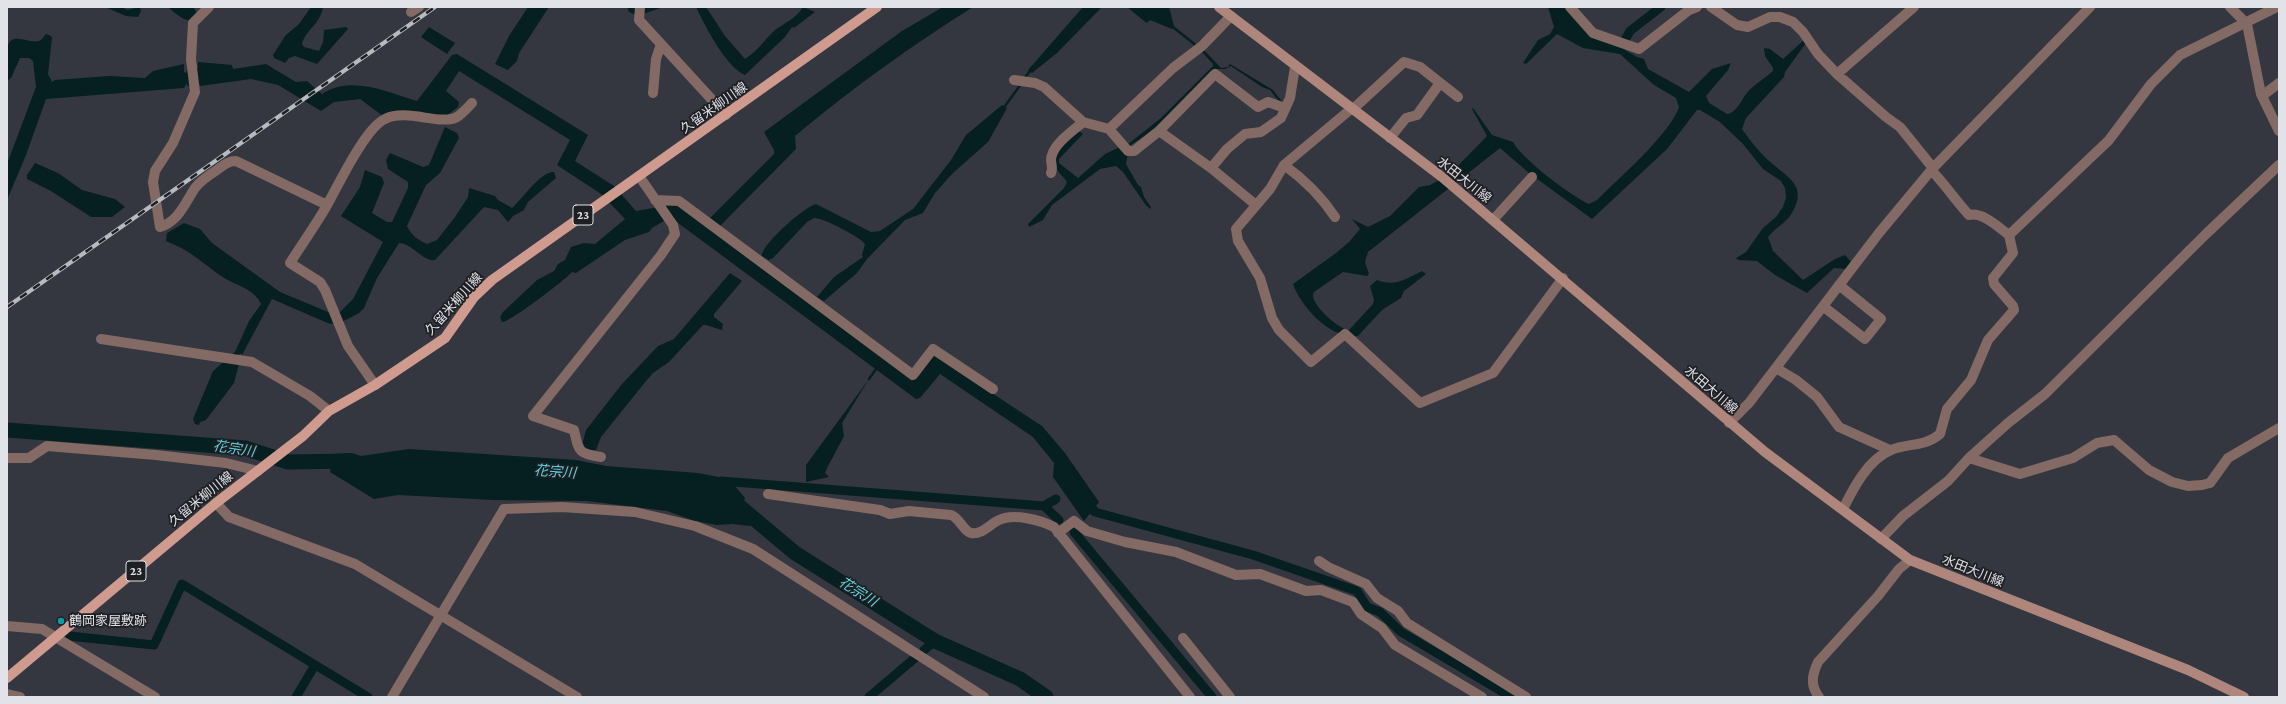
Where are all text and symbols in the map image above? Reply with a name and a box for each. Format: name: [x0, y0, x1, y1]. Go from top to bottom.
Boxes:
street label: 久留米柳川線: [678, 79, 750, 137]
street label: 水田大川線: [1434, 153, 1494, 207]
road number: 23: [573, 205, 593, 225]
street label: 久留米柳川線: [422, 270, 486, 338]
street label: 水田大川線: [1681, 363, 1741, 417]
water label: 花宗川: [212, 437, 256, 461]
water label: 花宗川: [533, 462, 577, 482]
street label: 久留米柳川線: [166, 468, 236, 530]
street label: 水田大川線: [1940, 552, 2006, 590]
road number: 23: [126, 561, 146, 581]
water label: 花宗川: [836, 574, 880, 610]
place label: 鶴岡家屋敷跡: [69, 613, 147, 629]
marker: 鶴岡家屋敷跡: [56, 616, 66, 626]

